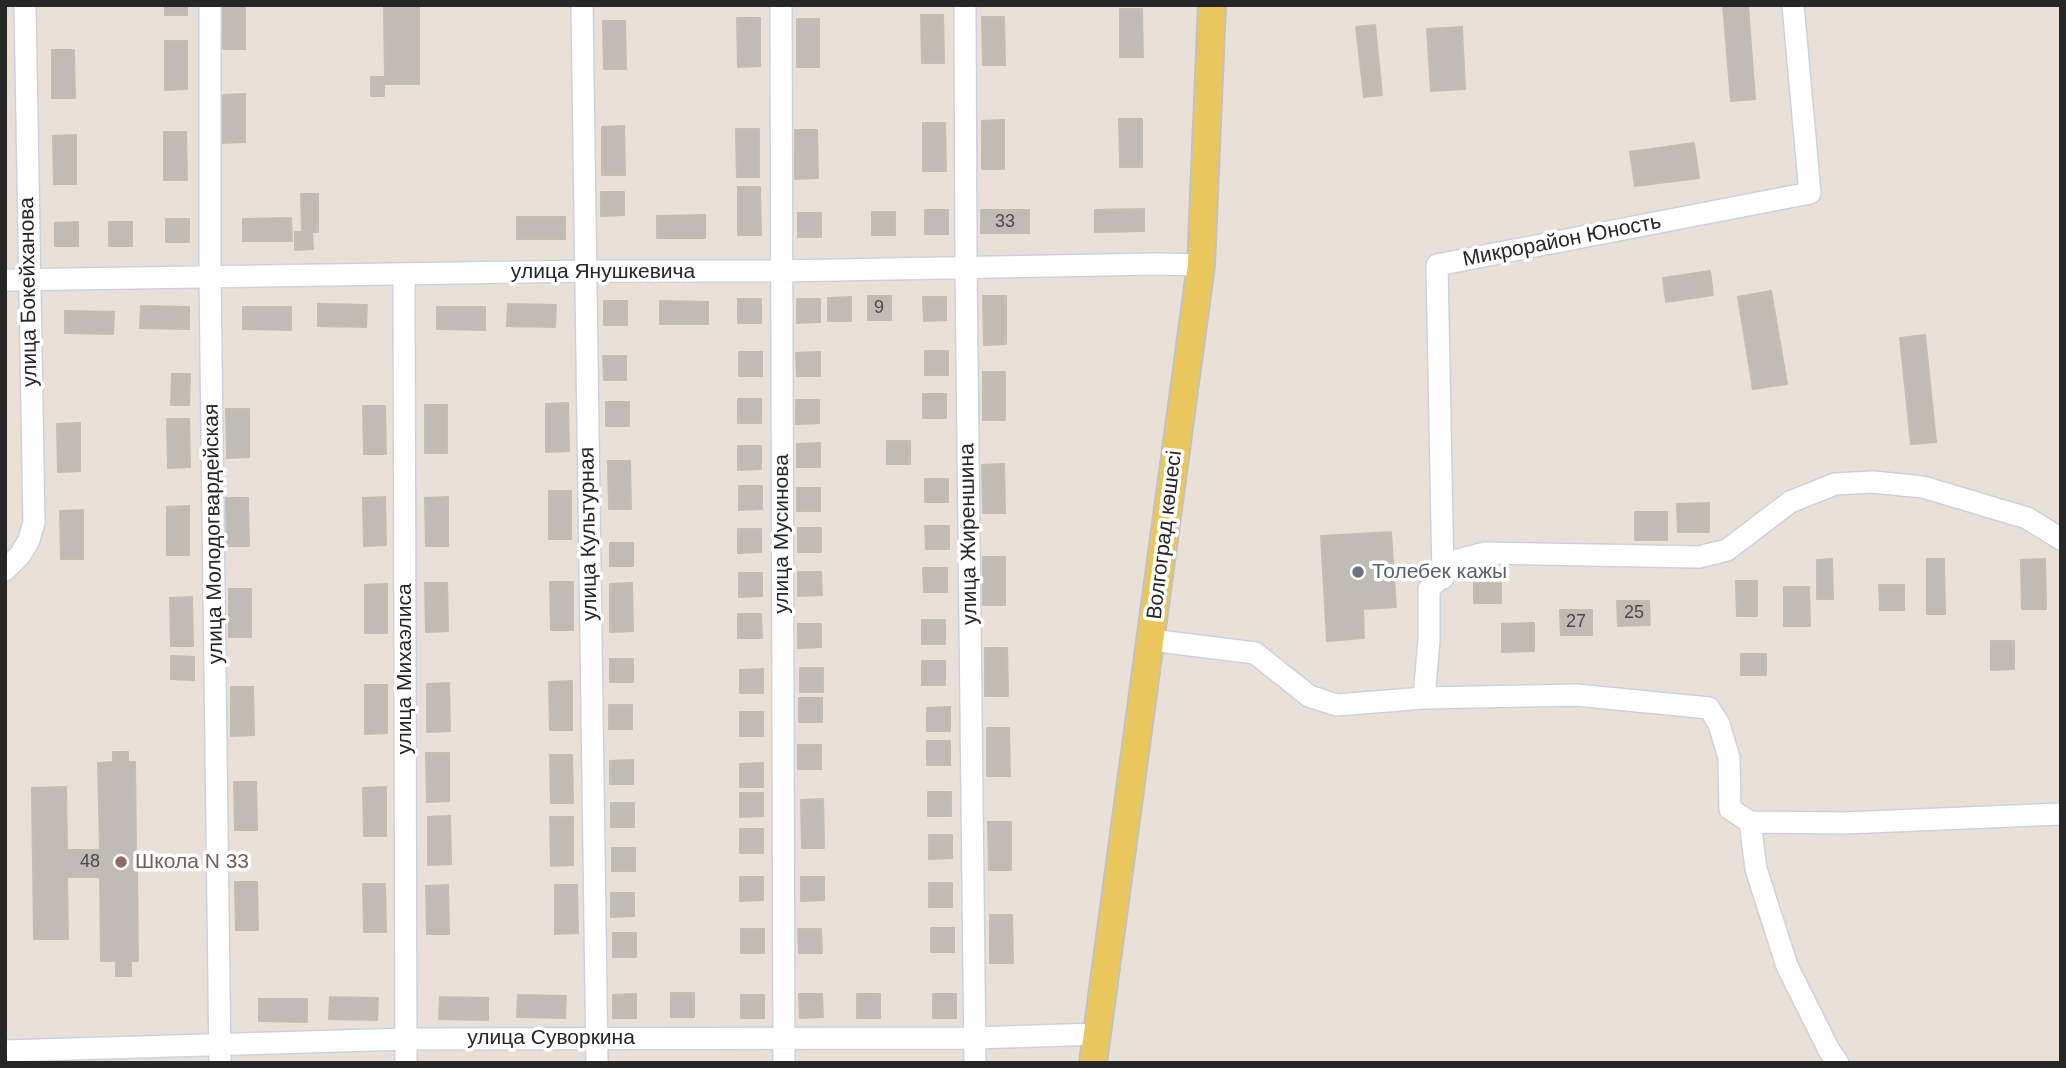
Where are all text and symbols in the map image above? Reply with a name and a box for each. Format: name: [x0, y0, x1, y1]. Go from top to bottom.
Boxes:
street label: улица Бокейханова: [15, 197, 43, 387]
street label: Микрорайон Юность: [1461, 209, 1663, 273]
house number: 33: [995, 211, 1015, 233]
street label: улица Янушкевича: [511, 259, 695, 285]
house number: 9: [874, 297, 884, 319]
street label: улица Молодогвардейская: [199, 404, 229, 664]
street label: улица Жиреншина: [955, 443, 983, 625]
street label: улица Культурная: [575, 447, 603, 621]
street label: Волгоград көшесі: [1142, 449, 1188, 621]
street label: улица Мусинова: [769, 454, 795, 614]
place label: Толебек кажы: [1372, 559, 1507, 585]
marker: Толебек кажы: [1350, 564, 1366, 580]
street label: улица Михаэлиса: [392, 583, 418, 755]
house number: 25: [1624, 602, 1644, 624]
house number: 27: [1566, 611, 1586, 633]
place label: Школа N 33: [135, 849, 249, 875]
house number: 48: [80, 851, 100, 873]
marker: Школа N 33: [113, 854, 129, 870]
street label: улица Суворкина: [467, 1025, 635, 1051]

